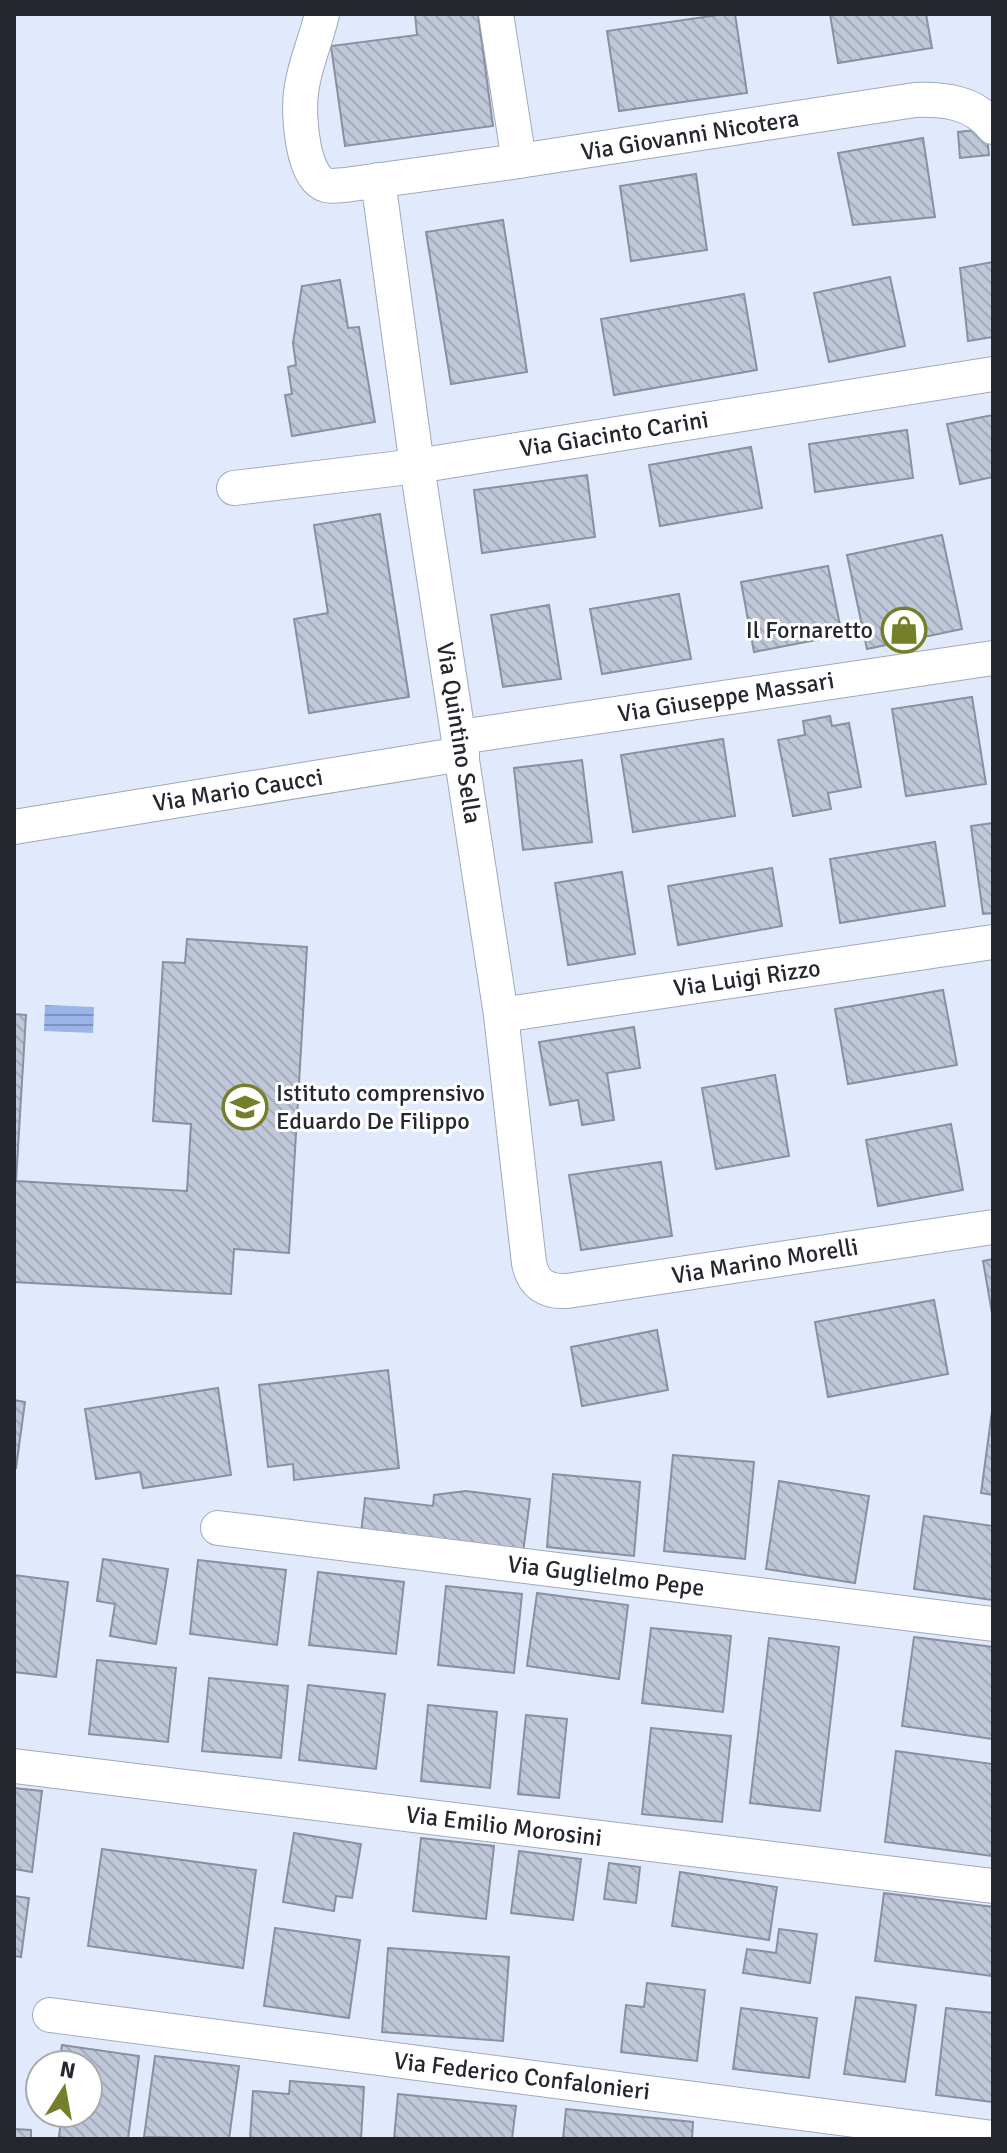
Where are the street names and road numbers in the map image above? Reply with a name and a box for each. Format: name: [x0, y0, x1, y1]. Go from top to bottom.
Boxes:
street label: Via Giovanni Nicotera: [579, 103, 801, 167]
street label: Via Giacinto Carini: [517, 404, 711, 464]
street label: Via Quintino Sella: [430, 640, 488, 826]
street label: Via Giuseppe Massari: [616, 665, 836, 729]
street label: Via Mario Caucci: [151, 762, 325, 818]
street label: Via Luigi Rizzo: [672, 953, 822, 1003]
street label: Via Marino Morelli: [670, 1231, 860, 1291]
street label: Via Guglielmo Pepe: [506, 1549, 706, 1603]
street label: Via Emilio Morosini: [404, 1799, 604, 1853]
street label: Via Federico Confalonieri: [392, 2045, 652, 2107]

